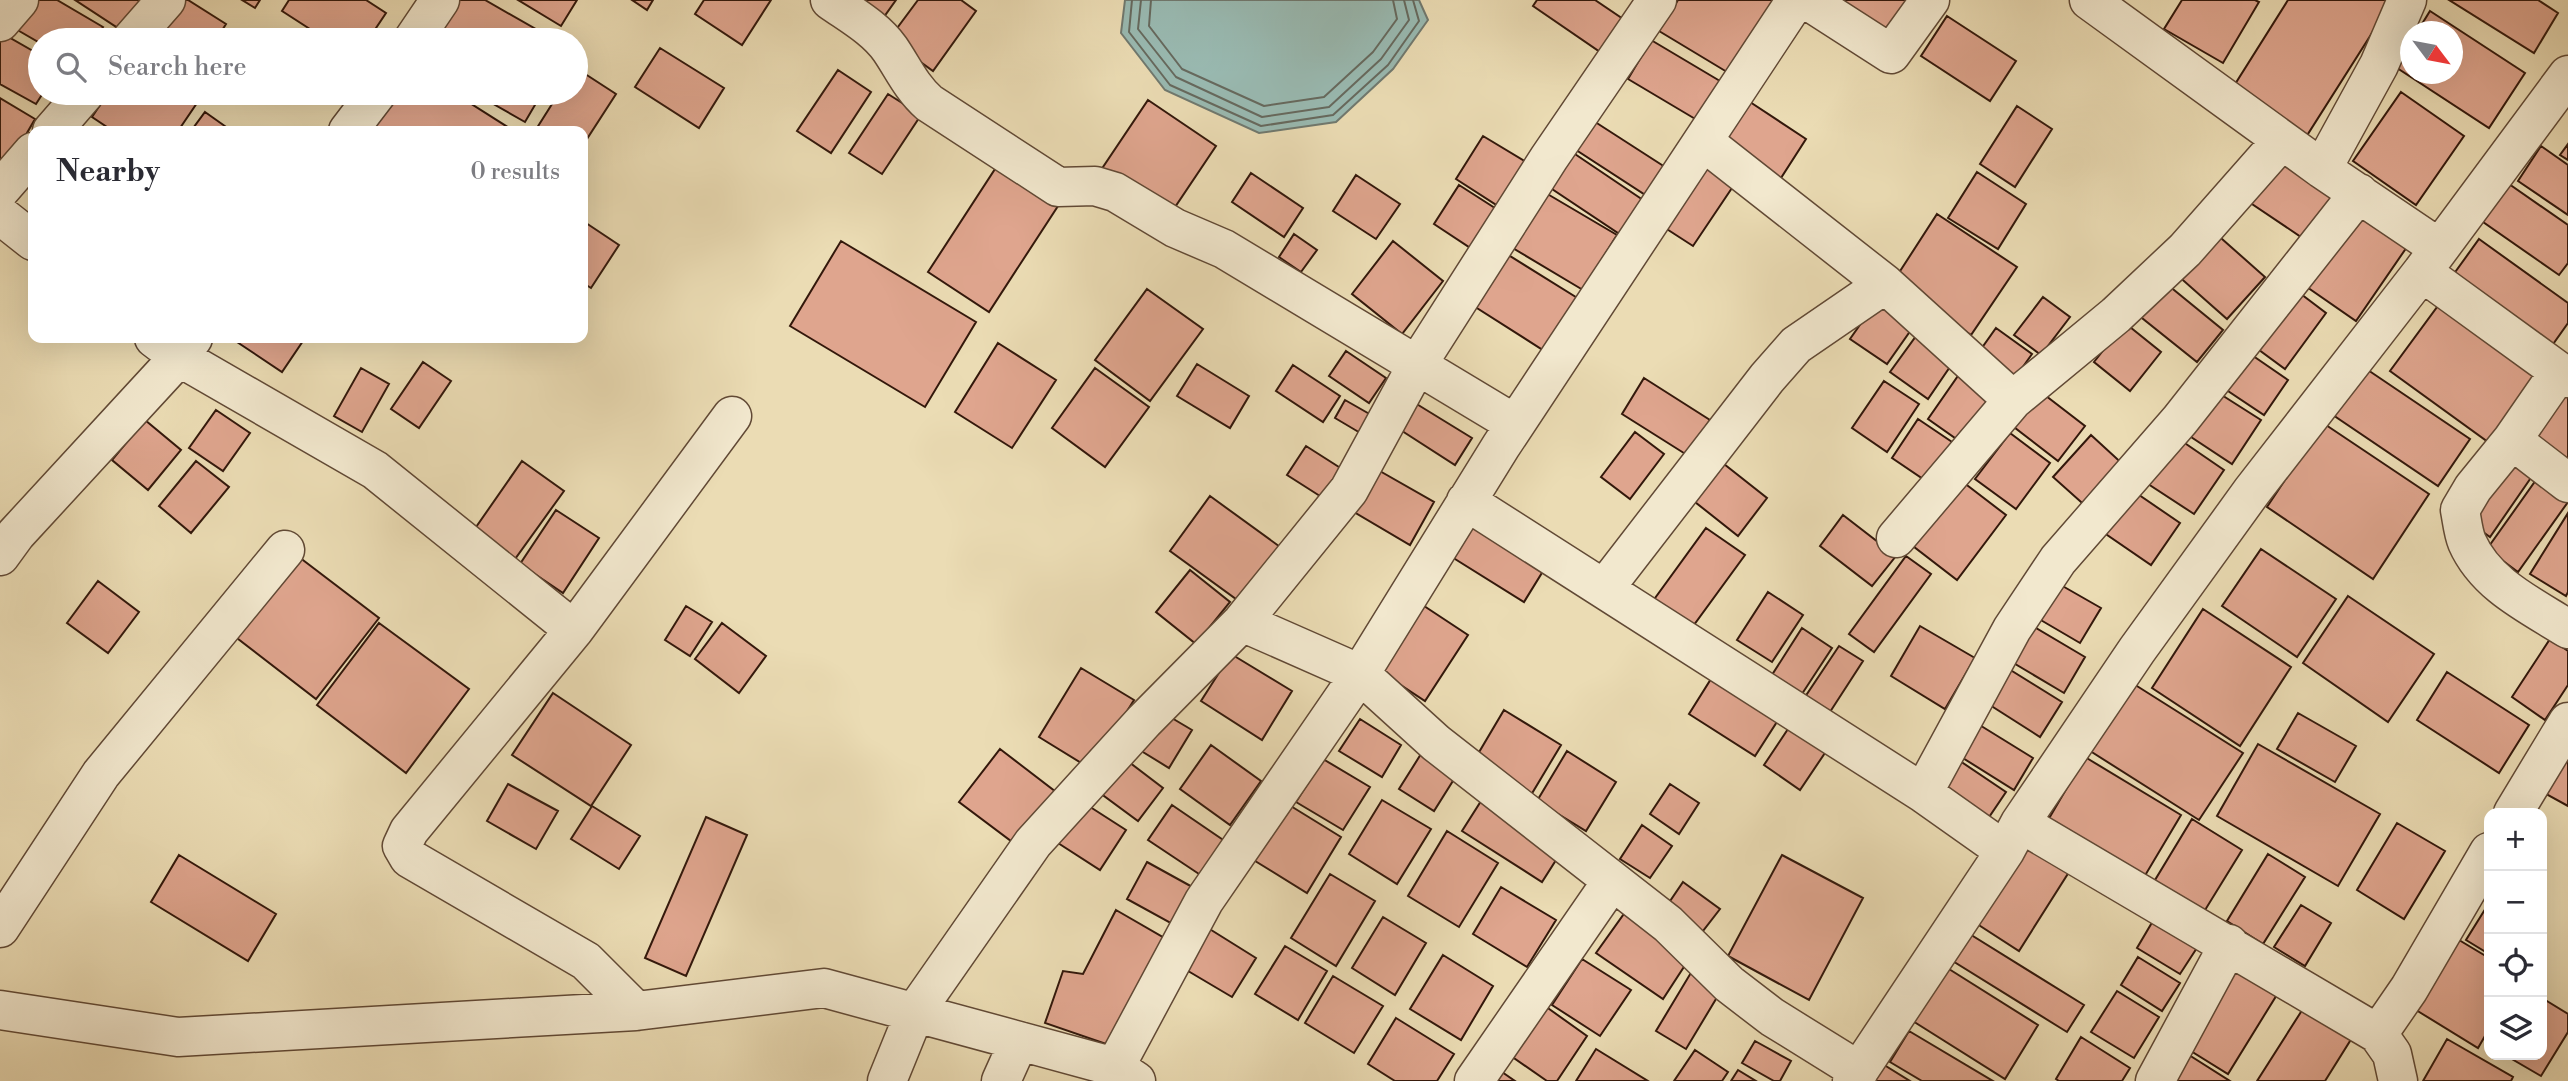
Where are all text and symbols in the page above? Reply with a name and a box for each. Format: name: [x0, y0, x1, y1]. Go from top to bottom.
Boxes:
north arrow: [2400, 21, 2463, 84]
search box: [28, 28, 588, 105]
icon: search: [52, 48, 90, 86]
text: Search here: [108, 51, 247, 83]
text: Nearby: [56, 153, 160, 191]
text: 0 results: [470, 158, 560, 186]
map controls: [2484, 808, 2547, 1060]
button: +: [2484, 808, 2547, 871]
button: −: [2484, 871, 2547, 934]
button: locate: [2484, 934, 2547, 997]
button: layers: [2484, 997, 2547, 1060]

